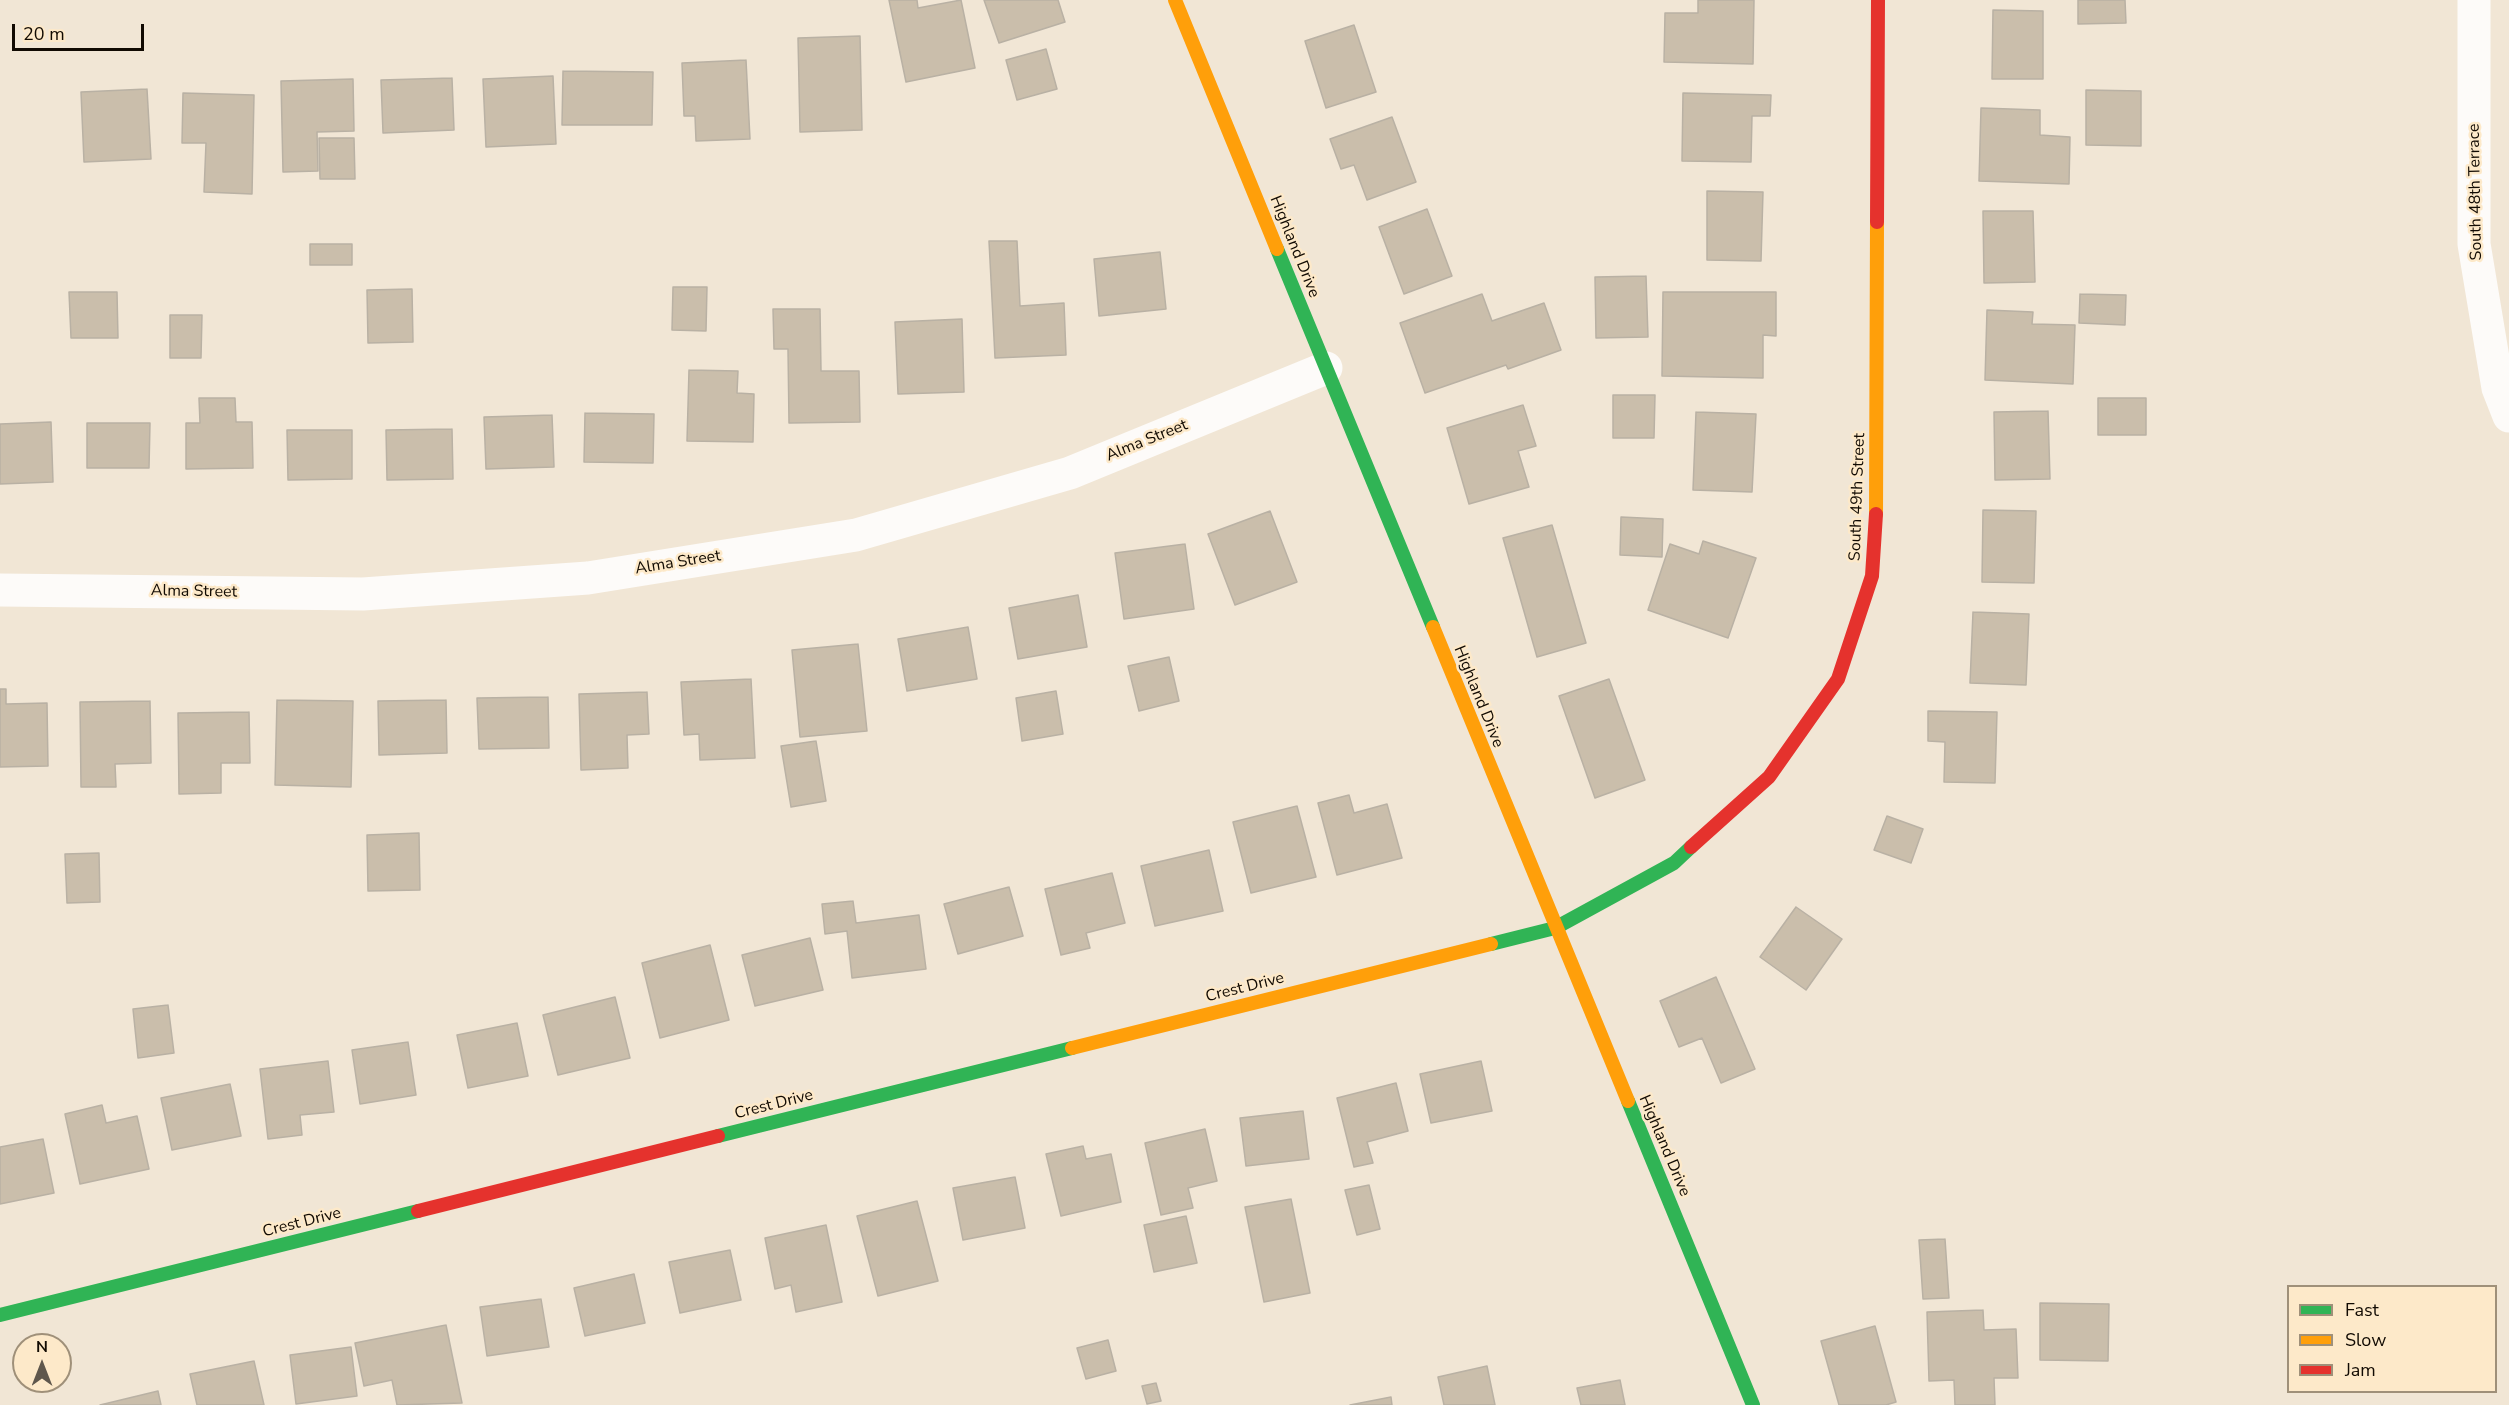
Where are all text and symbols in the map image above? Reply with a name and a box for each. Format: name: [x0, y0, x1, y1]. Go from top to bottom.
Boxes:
scale bar: [15, 12, 147, 50]
text: 20 m: [23, 22, 65, 46]
street label: South 48th Terrace: [2465, 123, 2487, 261]
street label: Highland Drive: [1265, 193, 1323, 301]
street label: Alma Street: [1103, 416, 1191, 466]
street label: South 49th Street: [1846, 433, 1870, 561]
street label: Alma Street: [634, 547, 722, 579]
street label: Alma Street: [151, 582, 237, 602]
street label: Highland Drive: [1449, 643, 1507, 751]
street label: Crest Drive: [1204, 969, 1286, 1007]
street label: Crest Drive: [733, 1086, 815, 1124]
street label: Highland Drive: [1634, 1093, 1694, 1199]
street label: Crest Drive: [261, 1204, 343, 1242]
legend: [2287, 1285, 2497, 1393]
text: Fast: [2345, 1298, 2379, 1322]
text: Slow: [2345, 1328, 2386, 1352]
north arrow: [12, 1333, 72, 1393]
text: N: [36, 1336, 48, 1358]
text: Jam: [2345, 1358, 2376, 1382]

